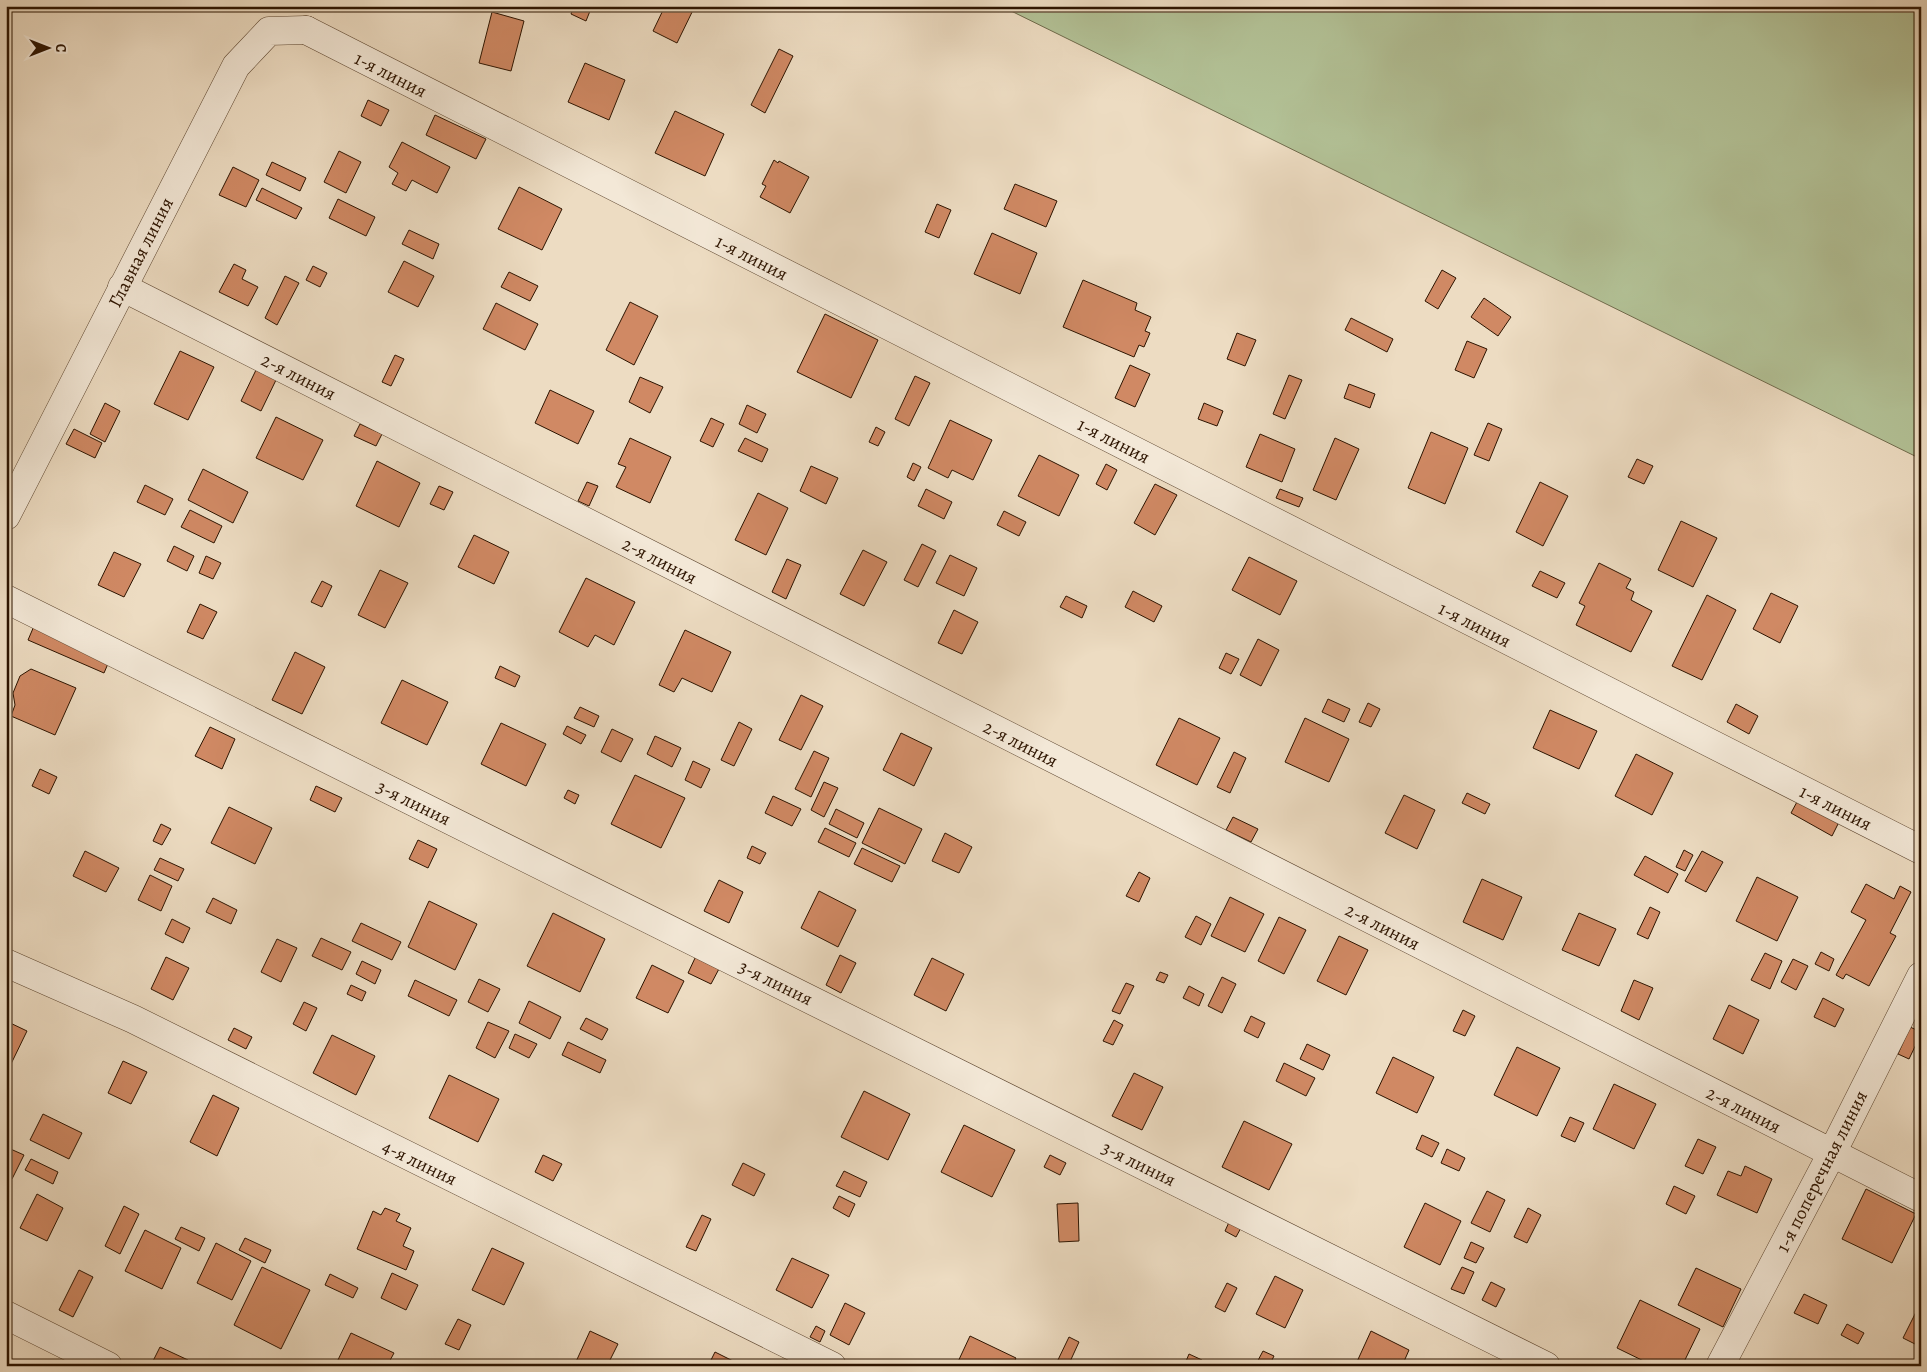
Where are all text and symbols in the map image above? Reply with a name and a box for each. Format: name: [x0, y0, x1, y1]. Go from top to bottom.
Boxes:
north arrow: [22, 22, 72, 72]
text: С: [51, 44, 70, 53]
street label: 1-я линия: [350, 46, 431, 104]
street label: Главная линия: [102, 193, 180, 312]
street label: 1-я линия: [711, 229, 792, 287]
street label: 2-я линия: [257, 347, 340, 407]
street label: 1-я линия: [1073, 412, 1154, 470]
street label: 2-я линия: [618, 531, 701, 591]
street label: 1-я линия: [1434, 596, 1515, 654]
street label: 2-я линия: [979, 714, 1062, 774]
street label: 3-я линия: [372, 774, 455, 832]
street label: 1-я линия: [1795, 779, 1876, 837]
street label: 2-я линия: [1341, 897, 1424, 957]
street label: 3-я линия: [734, 954, 817, 1012]
street label: 2-я линия: [1702, 1080, 1785, 1140]
street label: 1-я поперечная линия: [1770, 1086, 1874, 1257]
street label: 4-я линия: [378, 1134, 461, 1192]
street label: 3-я линия: [1097, 1135, 1180, 1193]

